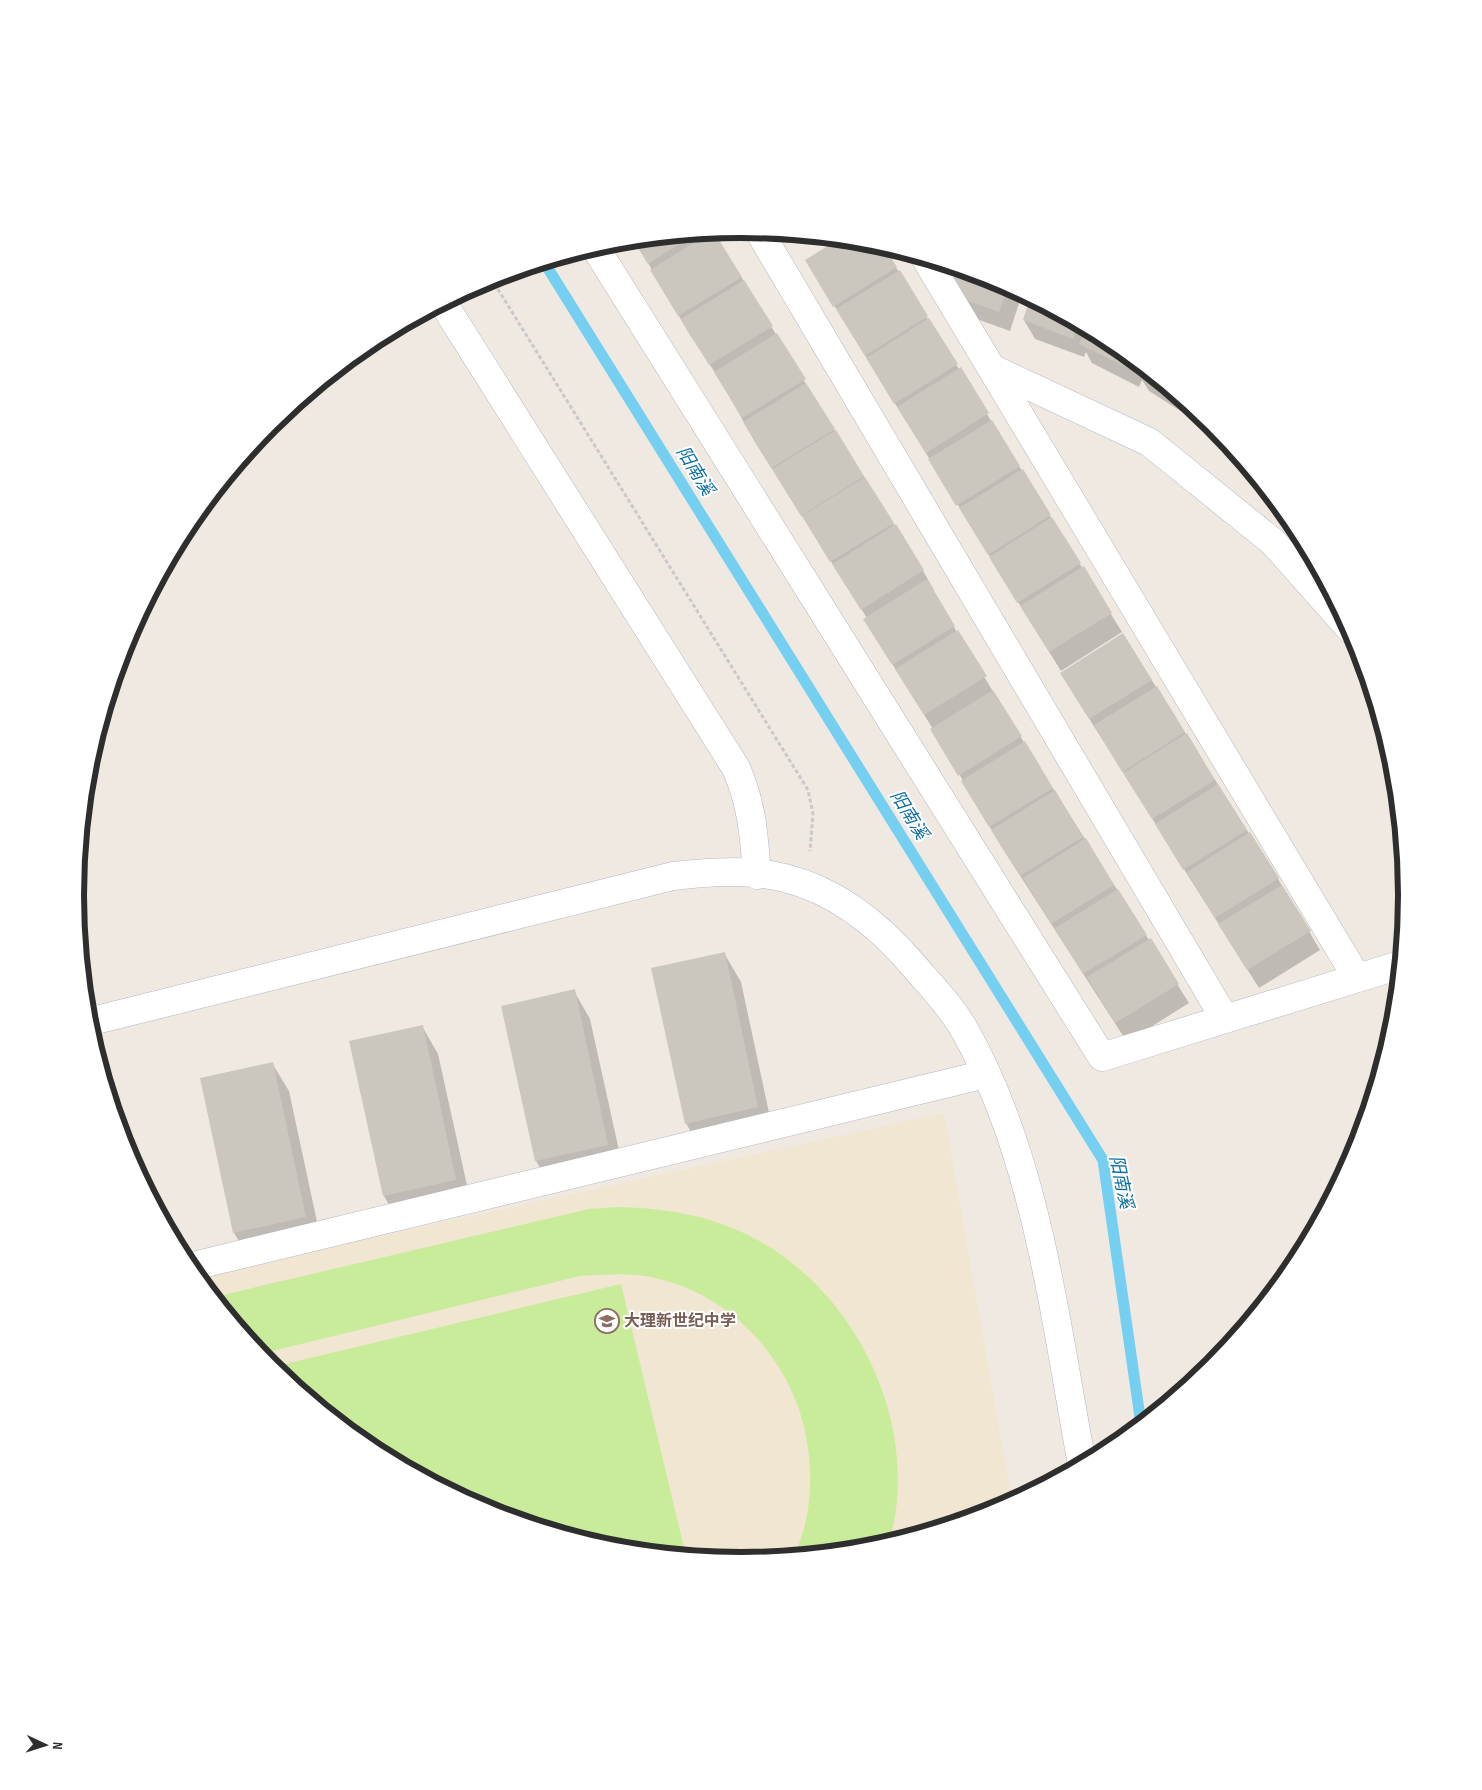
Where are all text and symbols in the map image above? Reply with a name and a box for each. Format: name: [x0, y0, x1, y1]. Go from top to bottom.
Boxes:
water label: 阳南溪: [672, 443, 719, 501]
water label: 阳南溪: [886, 787, 933, 845]
water label: 阳南溪: [1105, 1153, 1137, 1213]
school or university icon: 大理新世纪中学: [594, 1308, 620, 1334]
place label: 大理新世纪中学: [624, 1312, 736, 1331]
north arrow: [20, 1720, 70, 1770]
text: N: [49, 1742, 66, 1750]

